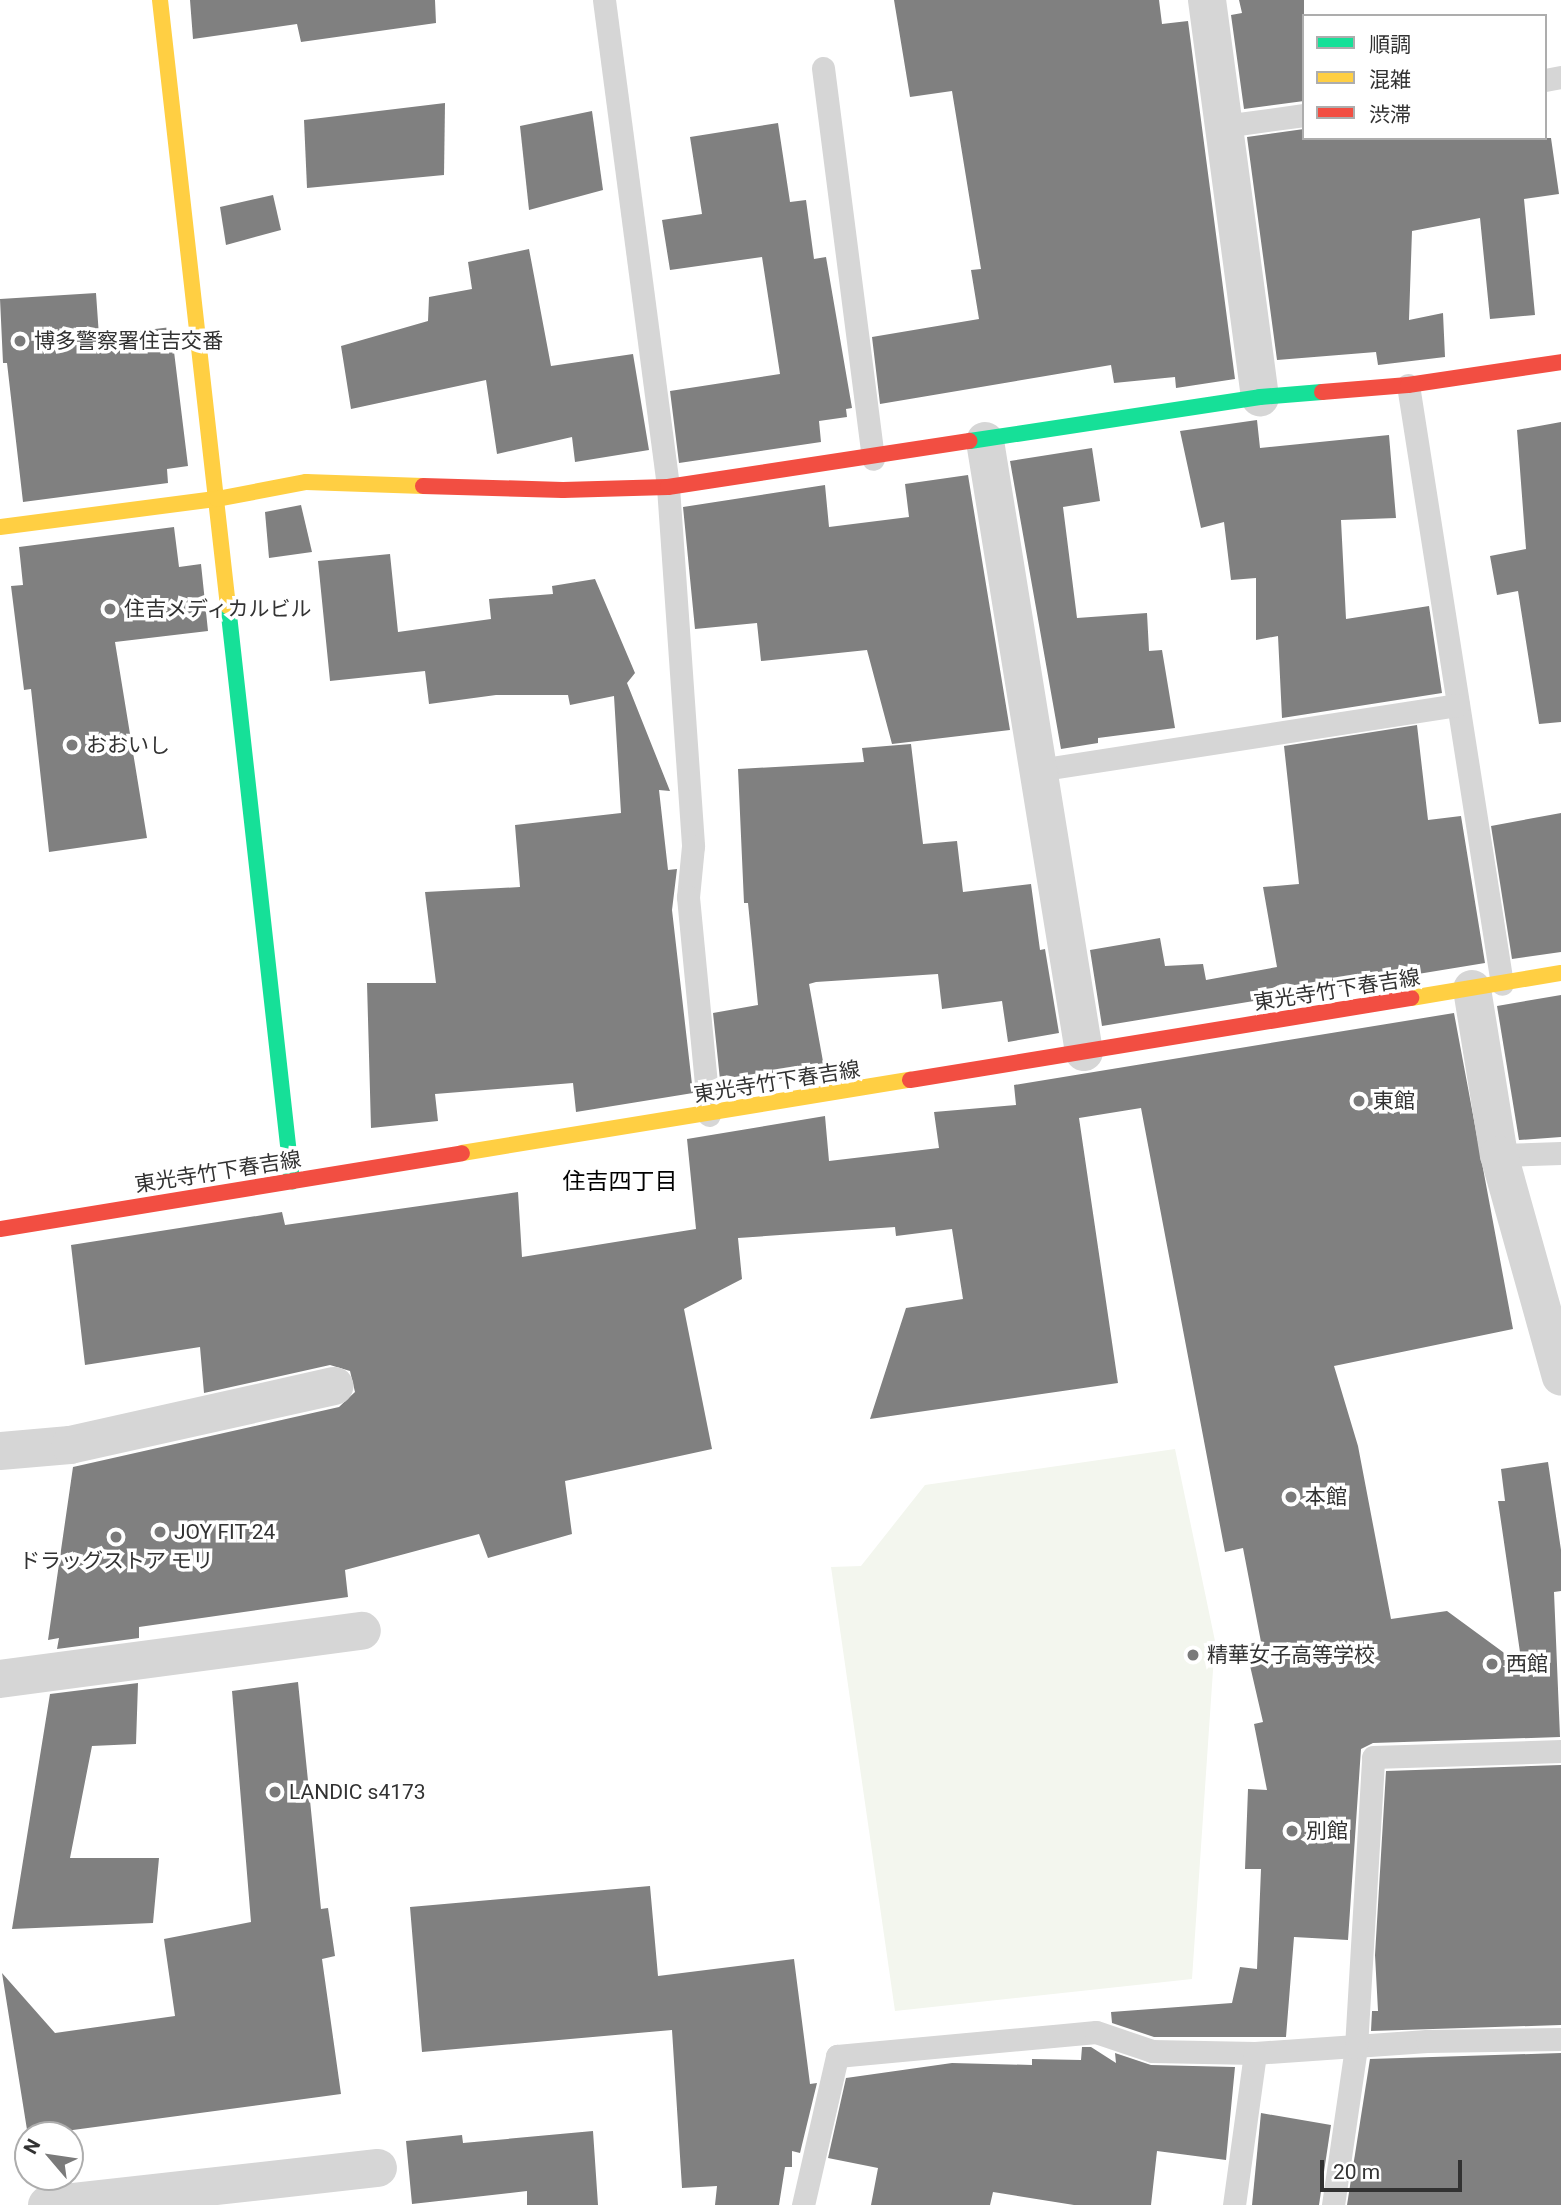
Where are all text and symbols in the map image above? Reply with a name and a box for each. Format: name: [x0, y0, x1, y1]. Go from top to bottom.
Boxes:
legend: [1302, 14, 1547, 140]
text: 順調: [1369, 33, 1411, 57]
text: 混雑: [1369, 68, 1411, 92]
text: 渋滞: [1369, 103, 1411, 127]
place label: 博多警察署住吉交番: [34, 328, 223, 354]
marker: 博多警察署住吉交番: [12, 333, 28, 349]
place label: 住吉メディカルビル: [124, 596, 313, 622]
marker: 住吉メディカルビル: [102, 601, 118, 617]
place label: おおいし: [86, 732, 170, 758]
marker: おおいし: [64, 737, 80, 753]
street label: 東光寺竹下春吉線: [1252, 964, 1422, 1016]
street label: 東光寺竹下春吉線: [692, 1056, 862, 1108]
place label: 東館: [1373, 1088, 1415, 1114]
marker: 東館: [1351, 1093, 1367, 1109]
street label: 東光寺竹下春吉線: [133, 1146, 303, 1198]
district label: 住吉四丁目: [563, 1168, 677, 1196]
place label: 本館: [1305, 1484, 1347, 1510]
marker: 本館: [1283, 1489, 1299, 1505]
place label: JOY FIT 24: [174, 1519, 276, 1545]
marker: JOY FIT 24: [152, 1524, 168, 1540]
marker: ドラッグストア モリ: [108, 1529, 124, 1545]
place label: ドラッグストア モリ: [19, 1548, 213, 1574]
place label: 精華女子高等学校: [1207, 1642, 1375, 1668]
marker: 精華女子高等学校: [1185, 1647, 1201, 1663]
place label: 西館: [1506, 1651, 1548, 1677]
marker: 西館: [1484, 1656, 1500, 1672]
place label: LANDIC s4173: [289, 1779, 426, 1805]
marker: LANDIC s4173: [267, 1784, 283, 1800]
place label: 別館: [1306, 1818, 1348, 1844]
marker: 別館: [1284, 1823, 1300, 1839]
north arrow: [14, 2121, 84, 2191]
text: N: [19, 2135, 45, 2158]
scale bar: [1323, 2146, 1465, 2190]
text: 20 m: [1333, 2160, 1380, 2184]

